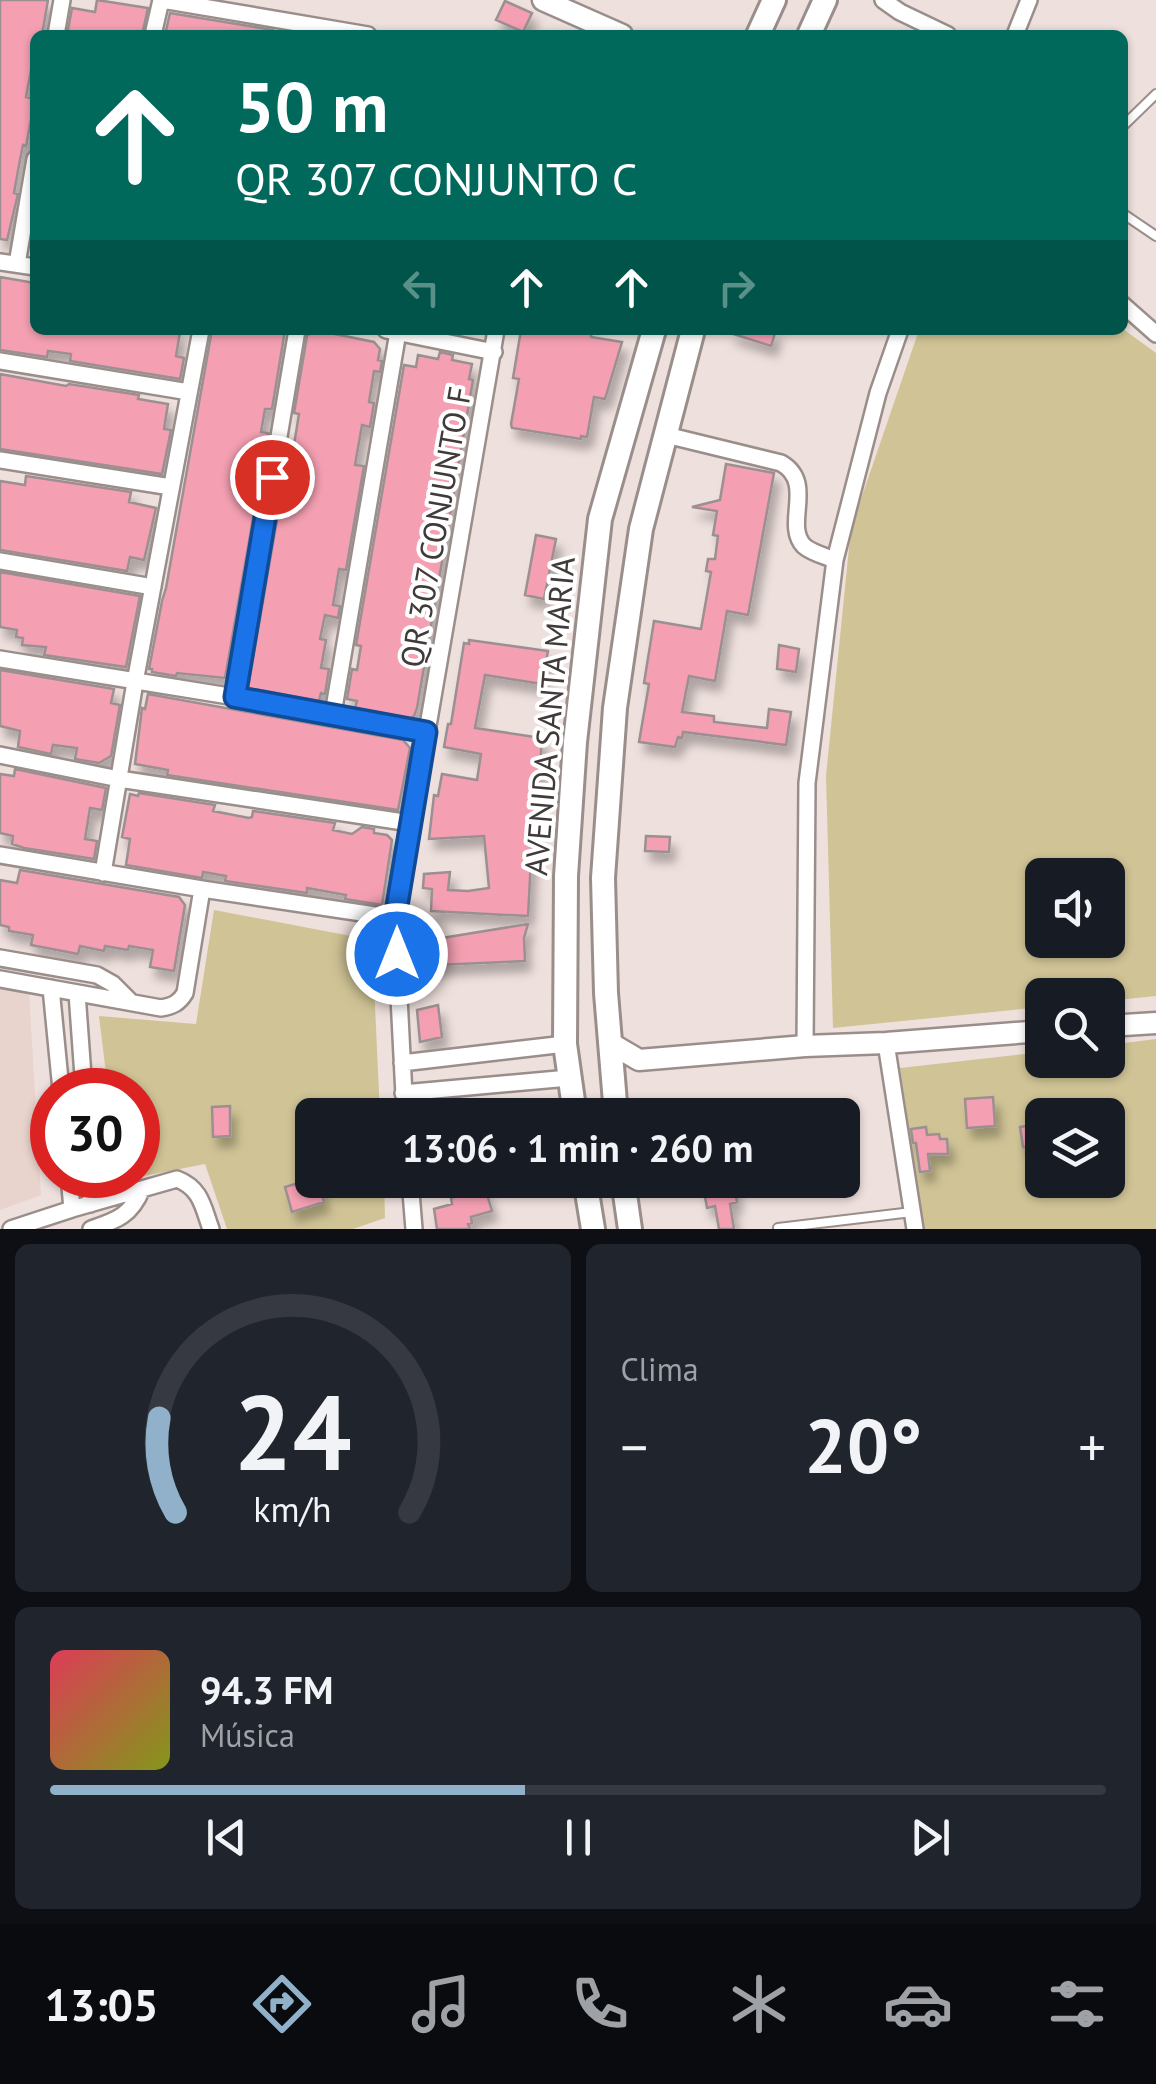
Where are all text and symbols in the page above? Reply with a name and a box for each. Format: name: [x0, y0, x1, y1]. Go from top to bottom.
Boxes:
text: 50 m: [235, 61, 388, 151]
icon: ahead: [70, 70, 200, 200]
text: QR 307 CONJUNTO C: [235, 149, 637, 207]
icon: left: [394, 260, 449, 315]
icon: ahead: [499, 260, 554, 315]
icon: ahead: [604, 260, 659, 315]
icon: right: [709, 260, 764, 315]
street label: QR 307 CONJUNTO F: [390, 383, 480, 671]
pin: [230, 435, 315, 520]
icon: arrive: [245, 450, 300, 505]
street label: AVENIDA SANTA MARIA: [514, 555, 584, 877]
map controls: [1025, 858, 1125, 1198]
button: sound: [1025, 858, 1125, 958]
position arrow: [345, 902, 449, 1006]
button: search: [1025, 978, 1125, 1078]
speed limit sign: 30: [30, 1068, 160, 1198]
button: layers: [1025, 1098, 1125, 1198]
text: 13:06 · 1 min · 260 m: [402, 1123, 753, 1172]
text: Clima: [621, 1348, 699, 1390]
text: 24: [234, 1364, 352, 1499]
text: 20°: [804, 1397, 922, 1494]
text: −: [621, 1411, 648, 1482]
text: +: [1078, 1411, 1106, 1482]
text: km/h: [254, 1486, 332, 1532]
text: 94.3 FM: [200, 1665, 333, 1714]
text: Música: [200, 1714, 295, 1756]
icon: previous: [199, 1810, 254, 1865]
icon: pause: [551, 1810, 606, 1865]
icon: next: [903, 1810, 958, 1865]
icon: directions: [247, 1969, 317, 2039]
icon: music: [406, 1969, 476, 2039]
icon: phone: [565, 1969, 635, 2039]
icon: climate: [724, 1969, 794, 2039]
icon: car: [883, 1969, 953, 2039]
icon: filters: [1042, 1969, 1112, 2039]
text: 13:05: [44, 1975, 159, 2033]

